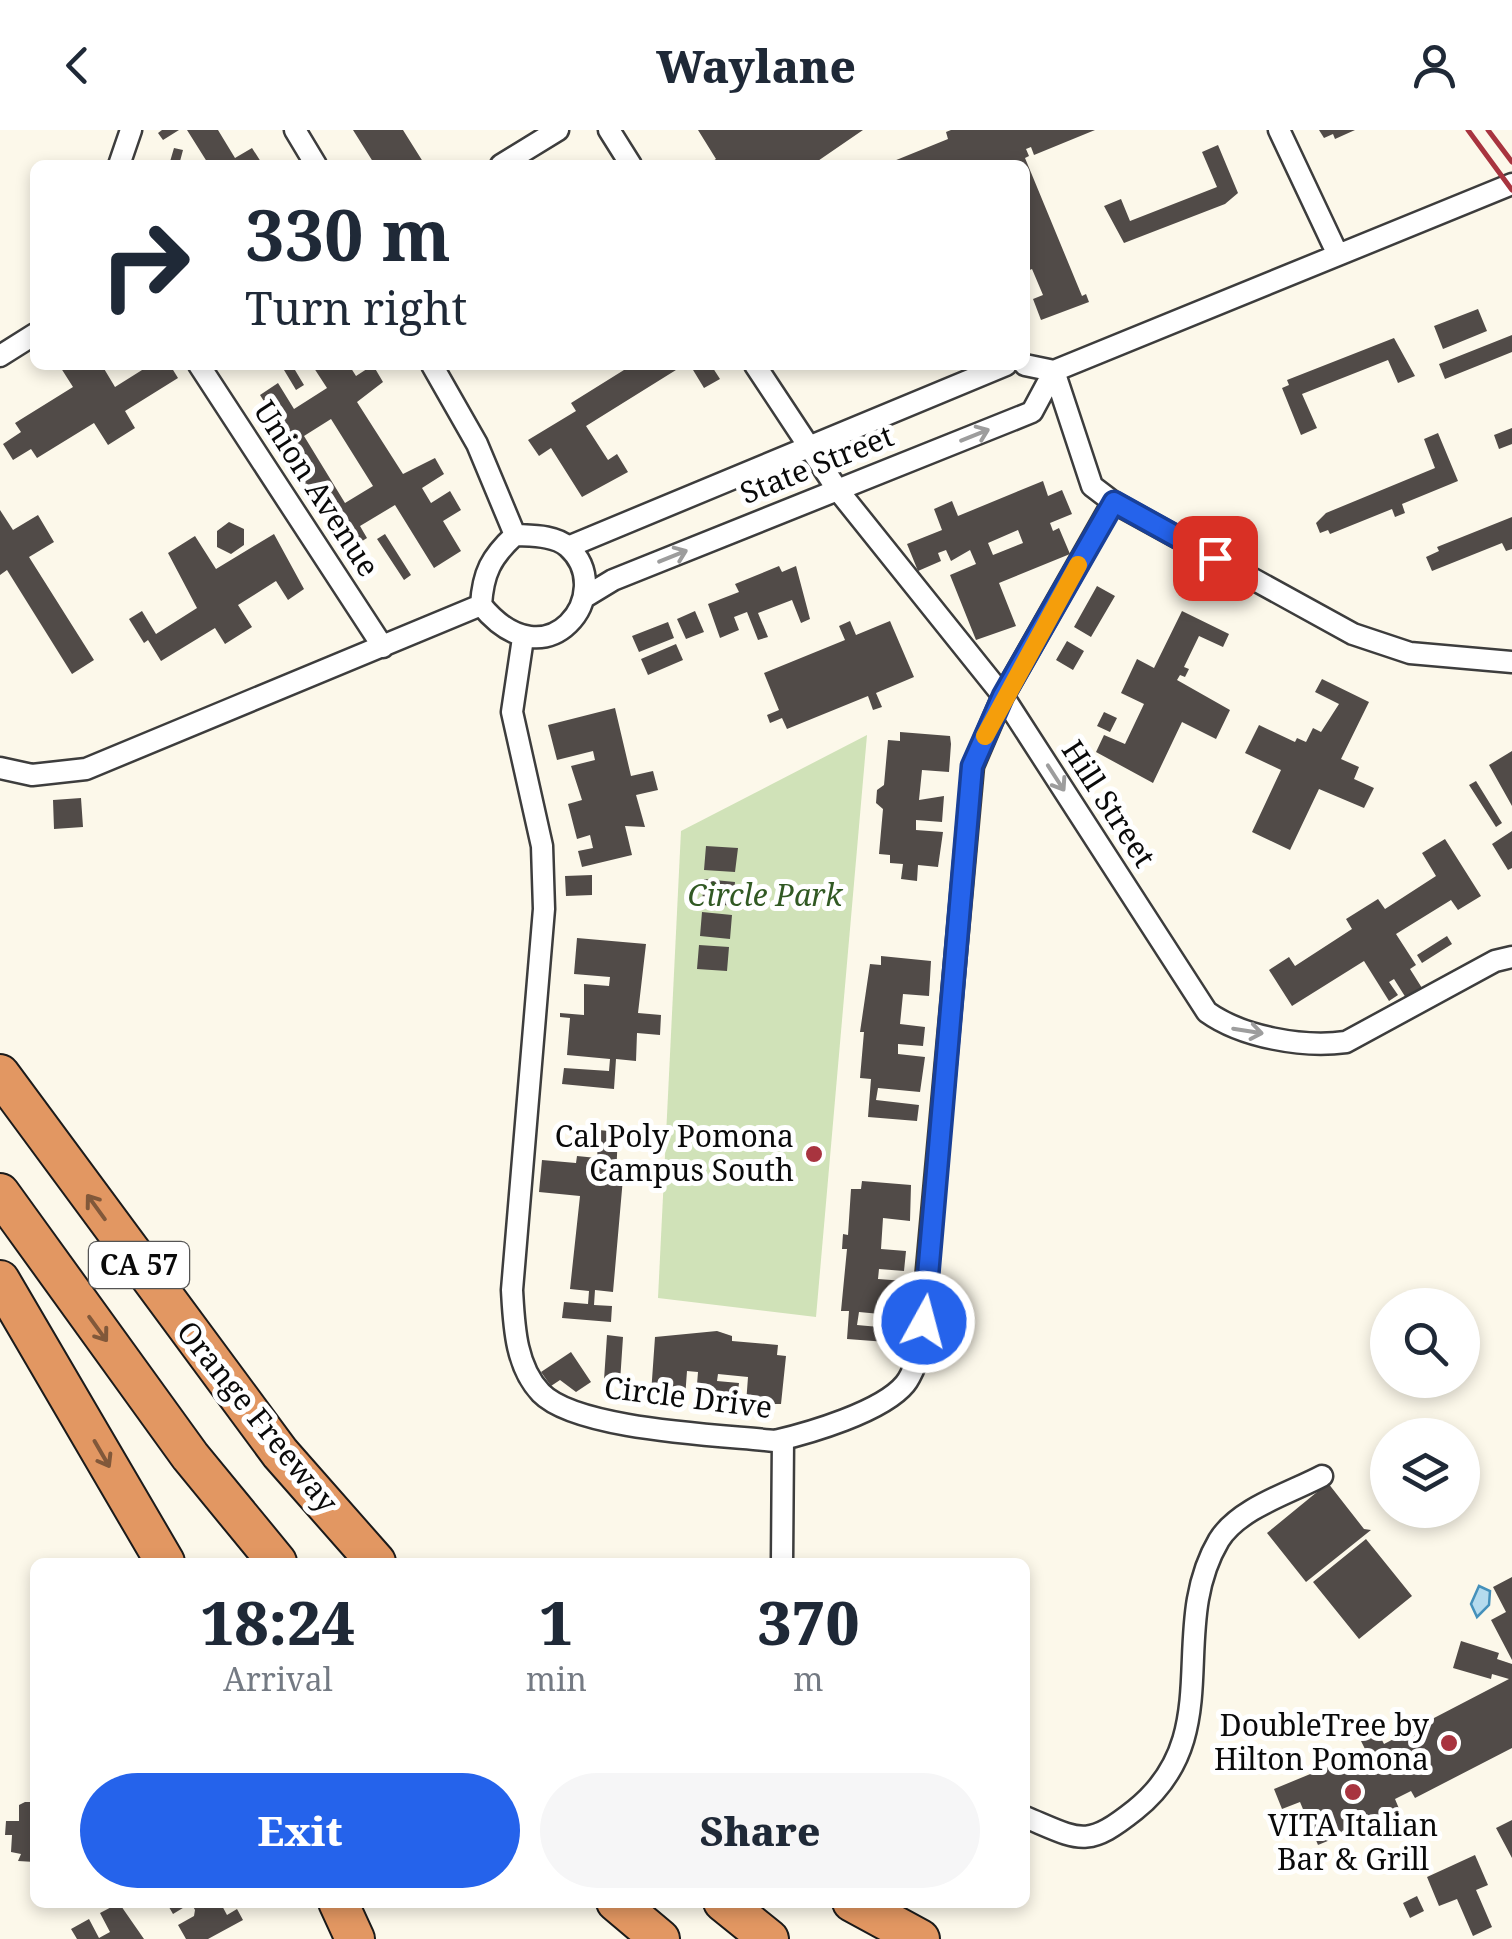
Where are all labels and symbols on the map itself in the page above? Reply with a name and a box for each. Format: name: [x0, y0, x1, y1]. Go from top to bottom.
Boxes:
street label: Union Avenue: [245, 392, 389, 584]
street label: State Street: [734, 414, 899, 513]
one-way arrow: [959, 424, 989, 442]
pin: [1173, 516, 1258, 601]
one-way arrow: [657, 545, 688, 563]
street label: Hill Street: [1053, 732, 1166, 875]
one-way arrow: [1046, 763, 1066, 792]
park label: Circle Park: [688, 874, 843, 915]
one-way arrow: [1231, 1023, 1264, 1041]
place label: Cal Poly Pomona Campus South: [555, 1115, 794, 1190]
marker: Cal Poly Pomona Campus South: [803, 1143, 825, 1165]
one-way arrow: [86, 1193, 107, 1221]
road number: CA 57: [89, 1242, 189, 1288]
position arrow: [872, 1270, 976, 1374]
street label: Orange Freeway: [168, 1312, 348, 1520]
one-way arrow: [87, 1315, 108, 1342]
street label: Circle Drive: [602, 1366, 775, 1427]
one-way arrow: [92, 1439, 112, 1468]
place label: DoubleTree by Hilton Pomona: [1214, 1704, 1429, 1779]
marker: DoubleTree by Hilton Pomona: [1438, 1732, 1460, 1754]
marker: VITA Italian Bar & Grill: [1342, 1781, 1364, 1803]
place label: VITA Italian Bar & Grill: [1268, 1804, 1438, 1879]

